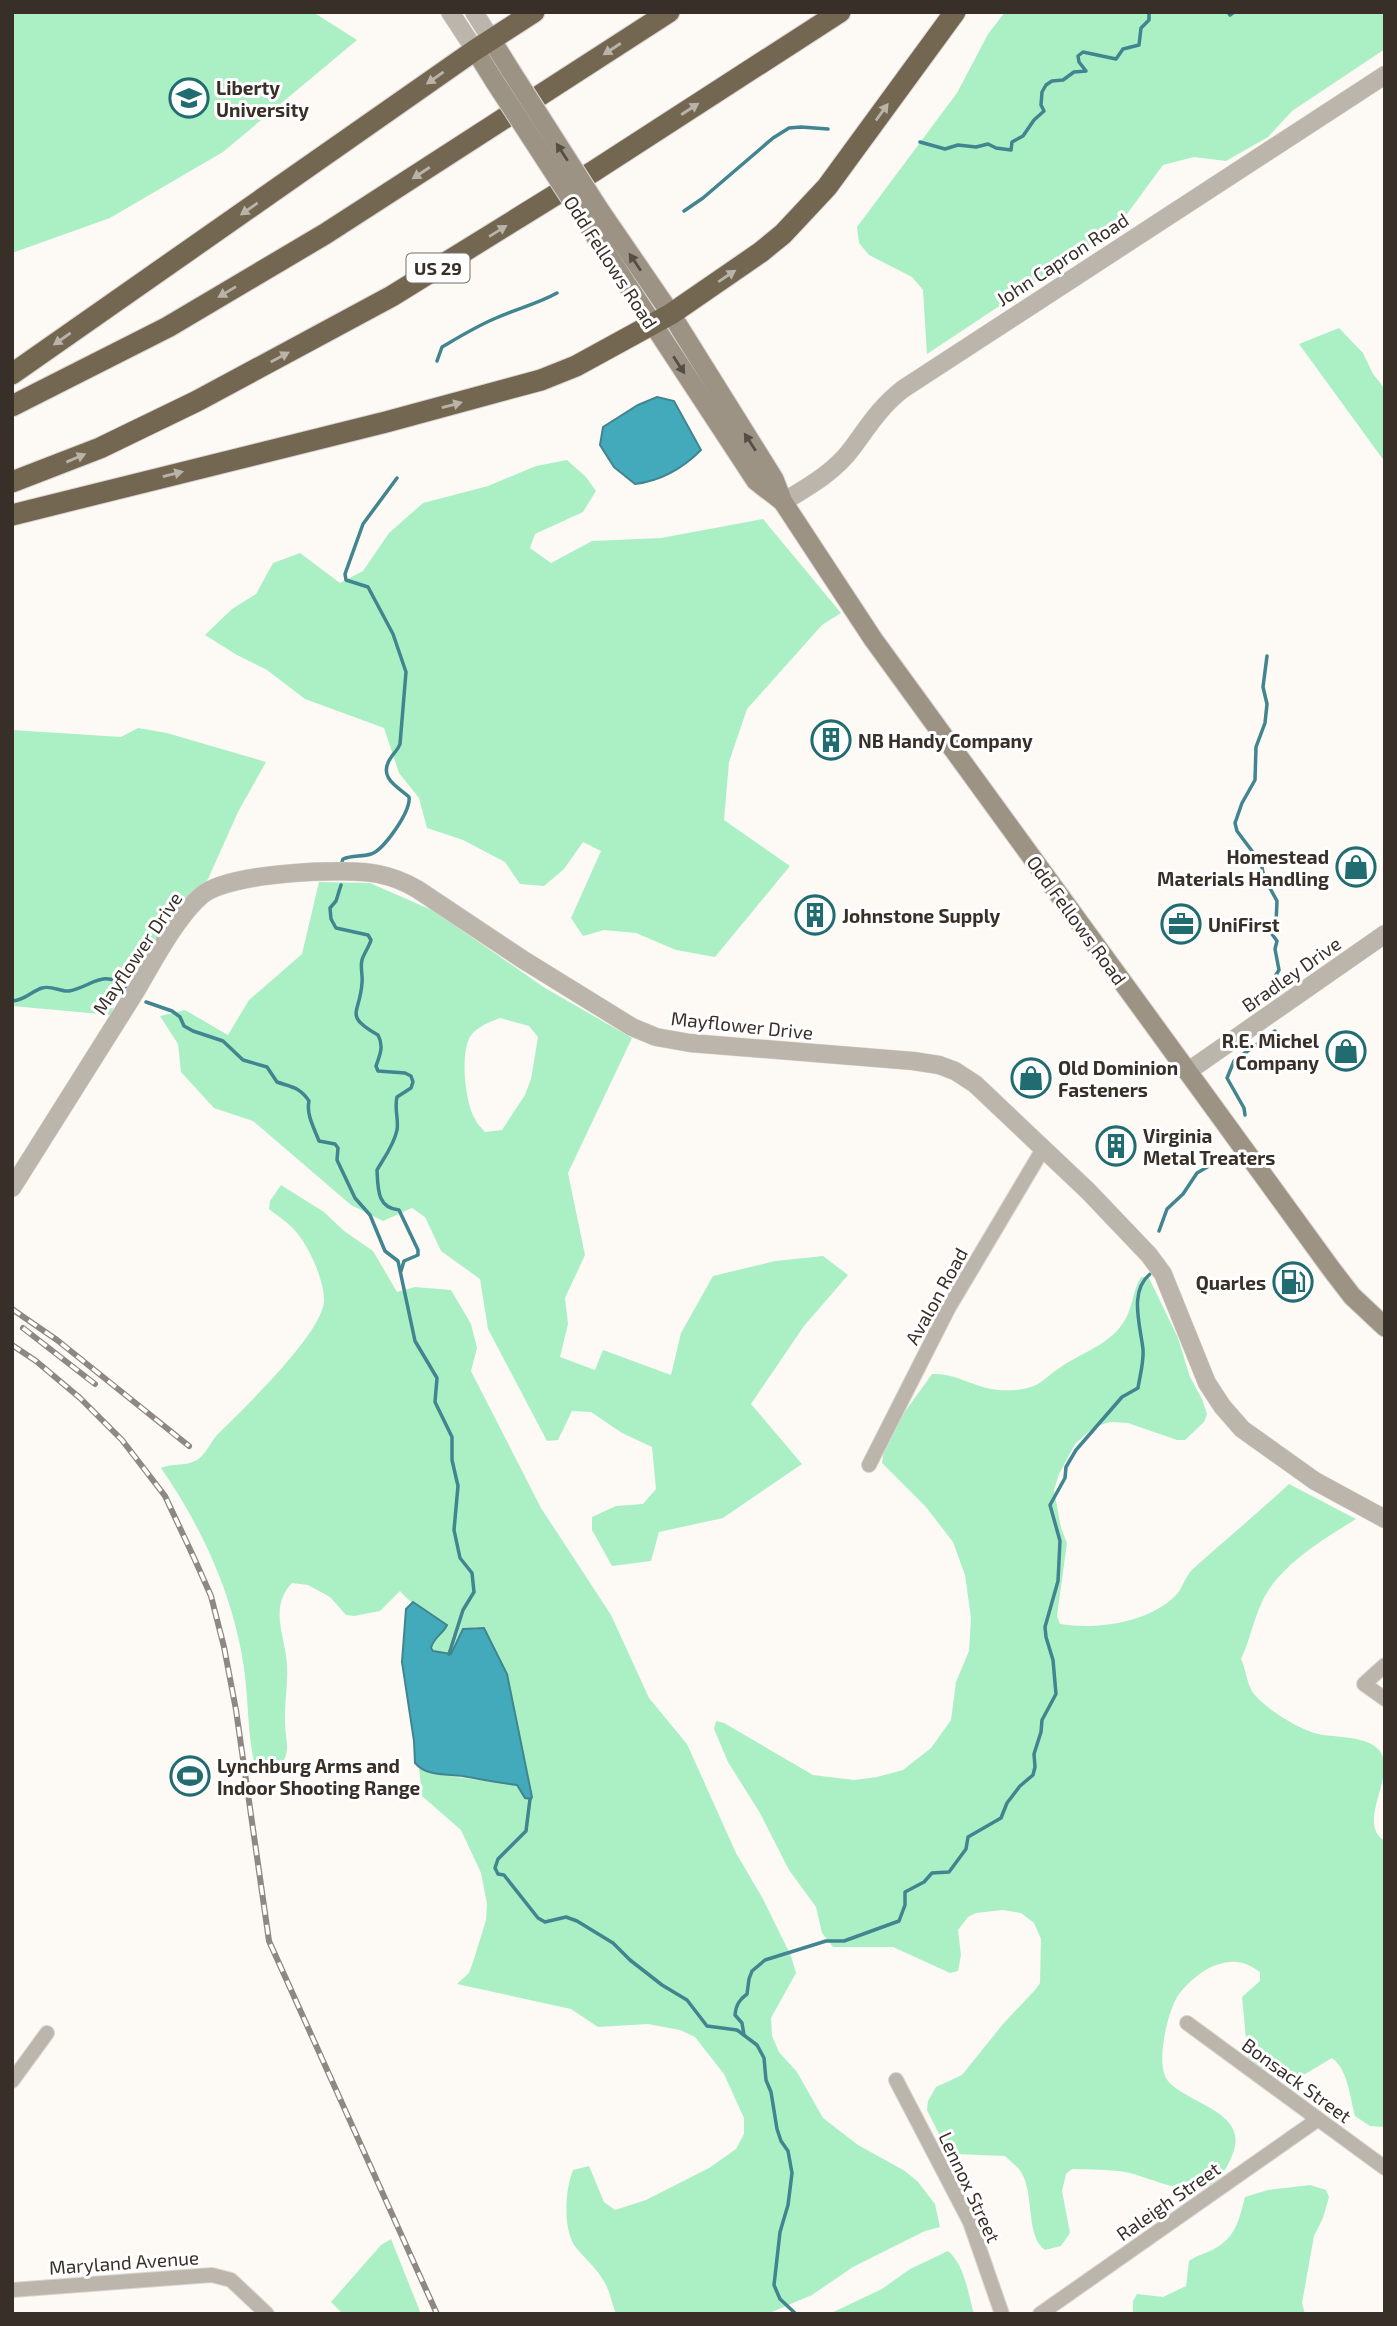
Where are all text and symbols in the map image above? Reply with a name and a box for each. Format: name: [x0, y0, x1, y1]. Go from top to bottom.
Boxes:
one-way arrow: [602, 43, 622, 56]
one-way arrow: [426, 71, 444, 85]
place label: Liberty University: [216, 76, 309, 122]
school or university icon: Liberty University: [168, 77, 210, 119]
one-way arrow: [680, 102, 700, 115]
one-way arrow: [875, 103, 889, 121]
one-way arrow: [556, 142, 569, 161]
one-way arrow: [411, 166, 431, 179]
street label: Odd Fellows Road: [559, 191, 663, 333]
one-way arrow: [240, 202, 258, 216]
street label: John Capron Road: [992, 208, 1132, 310]
one-way arrow: [488, 224, 507, 237]
one-way arrow: [628, 253, 642, 271]
road number: US 29: [406, 254, 470, 282]
one-way arrow: [718, 269, 736, 283]
one-way arrow: [218, 286, 237, 299]
one-way arrow: [53, 332, 71, 346]
one-way arrow: [270, 351, 290, 362]
one-way arrow: [672, 355, 685, 374]
one-way arrow: [441, 399, 463, 410]
one-way arrow: [744, 433, 757, 452]
one-way arrow: [66, 452, 86, 464]
one-way arrow: [162, 468, 184, 479]
building icon: NB Handy Company: [810, 719, 852, 761]
place label: NB Handy Company: [858, 729, 1033, 753]
place label: Homestead Materials Handling: [1157, 845, 1329, 890]
shop icon: Homestead Materials Handling: [1335, 846, 1377, 888]
street label: Odd Fellows Road: [1022, 851, 1132, 989]
street label: Mayflower Drive: [88, 887, 186, 1019]
building icon: Johnstone Supply: [794, 894, 836, 936]
office icon: UniFirst: [1160, 903, 1202, 945]
place label: Johnstone Supply: [842, 904, 1000, 928]
place label: UniFirst: [1208, 913, 1280, 936]
street label: Bradley Drive: [1237, 931, 1345, 1017]
street label: Mayflower Drive: [670, 1006, 814, 1044]
place label: R.E. Michel Company: [1222, 1029, 1320, 1075]
shop icon: R.E. Michel Company: [1325, 1030, 1367, 1072]
place label: Old Dominion Fasteners: [1058, 1056, 1178, 1101]
shop icon: Old Dominion Fasteners: [1010, 1057, 1052, 1099]
place label: Virginia Metal Treaters: [1143, 1124, 1275, 1169]
building icon: Virginia Metal Treaters: [1095, 1125, 1137, 1167]
street label: Avalon Road: [900, 1243, 972, 1349]
fuel station icon: Quarles: [1272, 1261, 1314, 1303]
place label: Quarles: [1196, 1271, 1266, 1295]
place label: Lynchburg Arms and Indoor Shooting Range: [217, 1754, 421, 1799]
sports icon: Lynchburg Arms and Indoor Shooting Range: [169, 1755, 211, 1797]
street label: Bonsack Street: [1238, 2033, 1356, 2127]
street label: Lennox Street: [934, 2128, 1006, 2246]
street label: Raleigh Street: [1112, 2157, 1224, 2245]
street label: Maryland Avenue: [48, 2245, 200, 2279]

